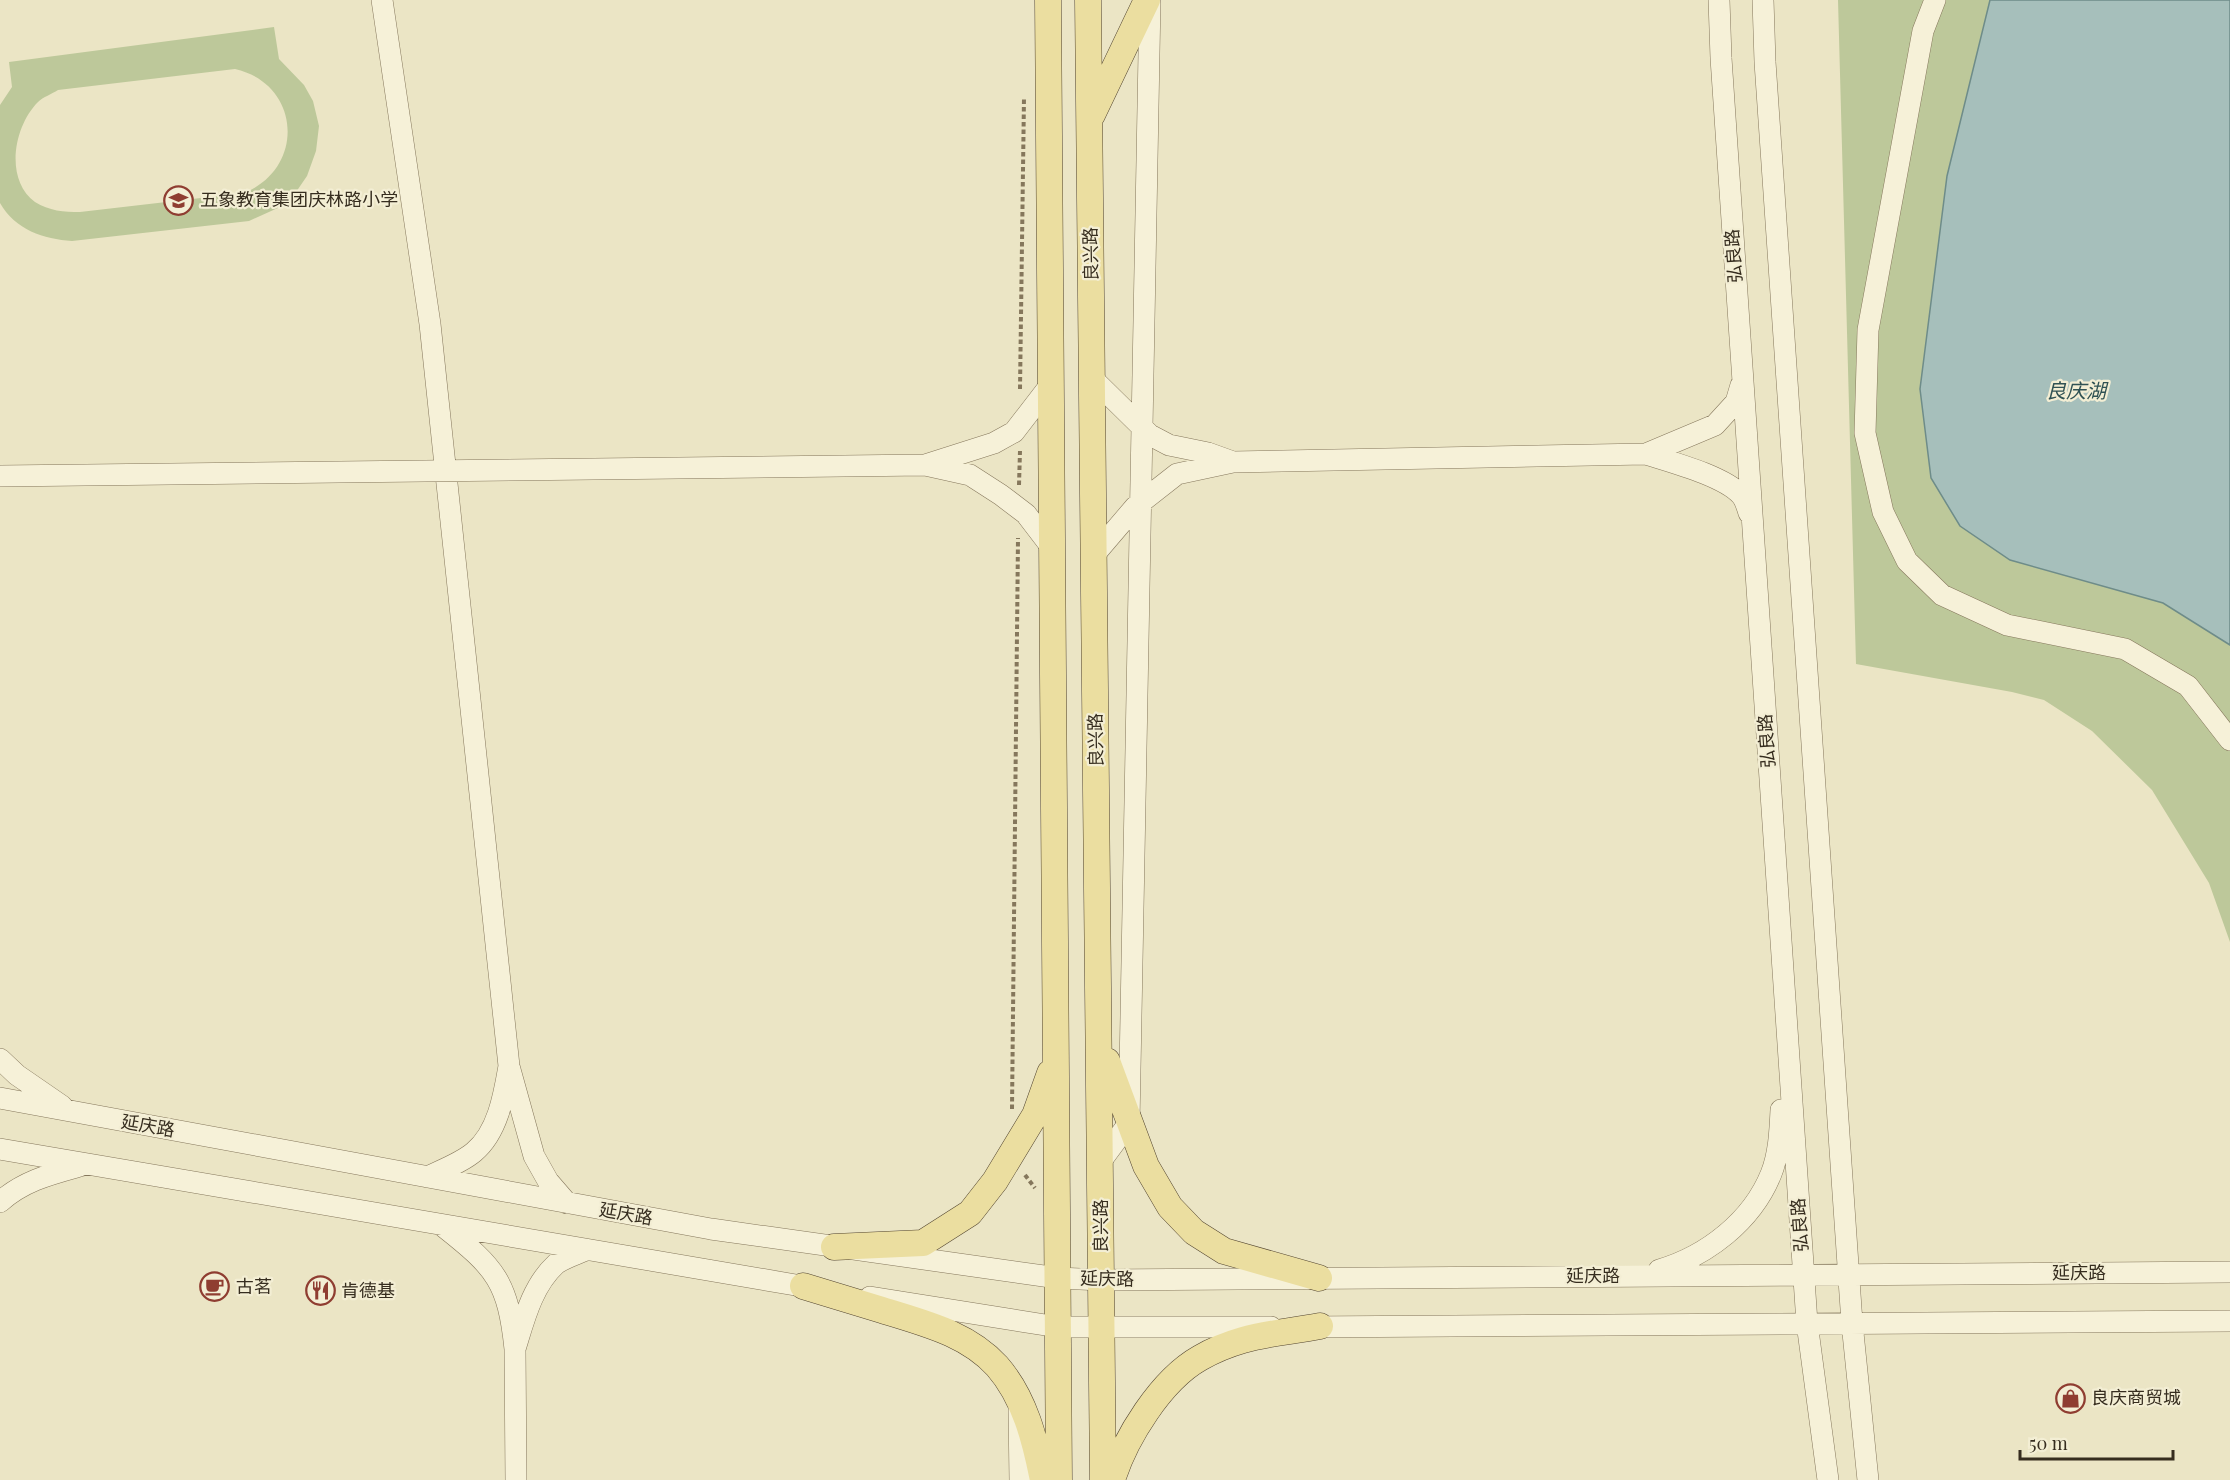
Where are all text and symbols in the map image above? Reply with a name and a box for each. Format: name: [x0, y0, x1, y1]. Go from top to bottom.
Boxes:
school or university icon: 五象教育集团庆林路小学: [163, 184, 195, 216]
place label: 五象教育集团庆林路小学: [200, 187, 398, 211]
street label: 良兴路: [1078, 227, 1102, 281]
street label: 弘良路: [1719, 228, 1747, 284]
water label: 良庆湖: [2046, 376, 2109, 403]
street label: 良兴路: [1083, 713, 1107, 767]
street label: 弘良路: [1752, 713, 1780, 769]
street label: 延庆路: [120, 1109, 177, 1142]
street label: 延庆路: [598, 1197, 655, 1230]
street label: 弘良路: [1785, 1197, 1813, 1253]
street label: 良兴路: [1088, 1199, 1112, 1253]
street label: 延庆路: [2052, 1260, 2106, 1284]
street label: 延庆路: [1566, 1263, 1620, 1287]
street label: 延庆路: [1080, 1266, 1134, 1290]
cafe icon: 古茗: [199, 1271, 231, 1303]
place label: 古茗: [236, 1274, 272, 1298]
restaurant icon: 肯德基: [304, 1275, 336, 1307]
place label: 肯德基: [341, 1278, 395, 1302]
shop icon: 良庆商贸城: [2054, 1382, 2086, 1414]
place label: 良庆商贸城: [2091, 1385, 2181, 1409]
scale bar: [2020, 1423, 2173, 1461]
text: 50 m: [2029, 1431, 2068, 1455]

